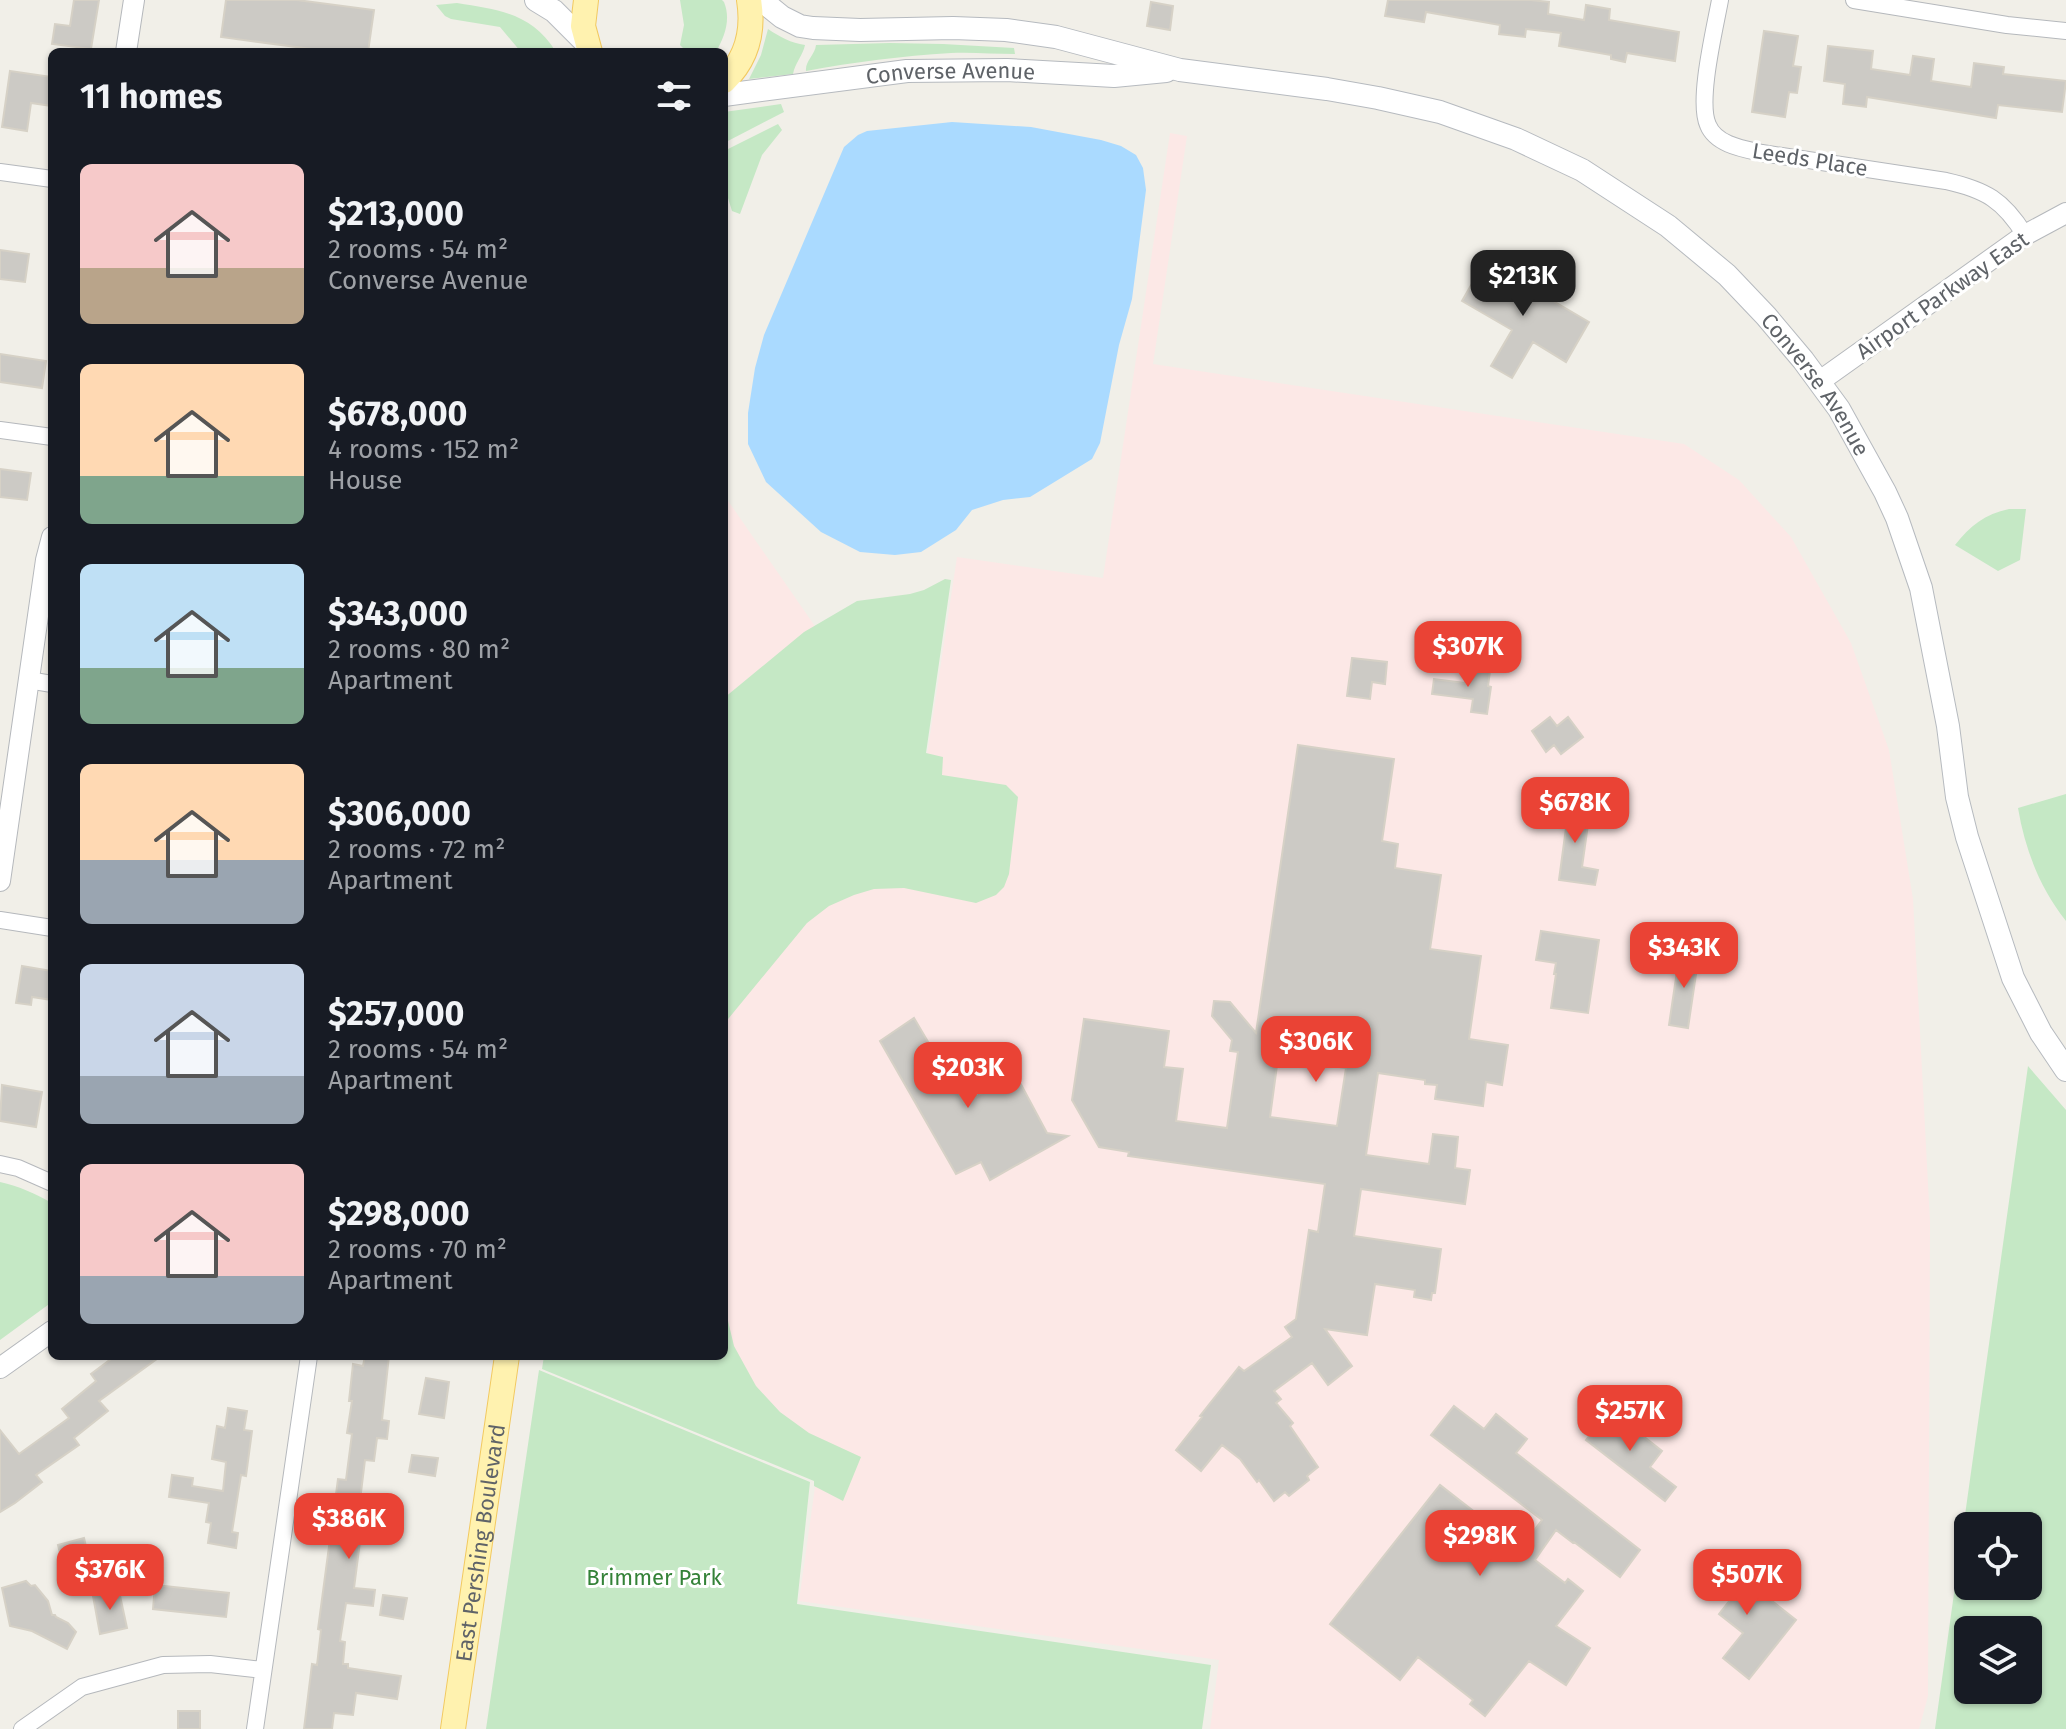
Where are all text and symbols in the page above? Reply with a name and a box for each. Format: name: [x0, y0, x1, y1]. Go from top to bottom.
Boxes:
street label: Converse Avenue: [864, 57, 1036, 90]
icon: filters: [652, 74, 696, 118]
text: 11 homes: [80, 76, 222, 117]
street label: Leeds Place: [1750, 137, 1870, 182]
text: $213,000: [328, 193, 464, 234]
icon: home: [144, 196, 240, 292]
street label: Airport Parkway East: [1851, 226, 2034, 365]
text: 2 rooms · 54 m²: [328, 234, 508, 265]
pin: $213K: [1467, 250, 1579, 318]
text: $213K: [1489, 260, 1557, 291]
text: Converse Avenue: [328, 265, 528, 296]
street label: Converse Avenue: [1755, 308, 1875, 461]
text: $678,000: [328, 393, 467, 434]
icon: home: [144, 396, 240, 492]
text: 4 rooms · 152 m²: [328, 434, 519, 465]
text: House: [328, 465, 402, 496]
text: $343,000: [328, 593, 468, 634]
icon: home: [144, 596, 240, 692]
pin: $307K: [1412, 621, 1524, 689]
text: $307K: [1432, 631, 1504, 662]
text: 2 rooms · 80 m²: [328, 634, 510, 665]
text: Apartment: [328, 665, 453, 696]
pin: $678K: [1519, 777, 1631, 845]
text: $678K: [1539, 787, 1611, 818]
text: $306,000: [328, 793, 471, 834]
icon: home: [144, 796, 240, 892]
text: 2 rooms · 72 m²: [328, 834, 505, 865]
text: Apartment: [328, 865, 453, 896]
pin: $343K: [1628, 922, 1740, 990]
text: $343K: [1648, 932, 1720, 963]
text: $257,000: [328, 993, 464, 1034]
icon: home: [144, 996, 240, 1092]
pin: $306K: [1260, 1016, 1372, 1084]
text: $306K: [1279, 1026, 1353, 1057]
text: 2 rooms · 54 m²: [328, 1034, 508, 1065]
pin: $203K: [912, 1042, 1024, 1110]
text: $203K: [932, 1052, 1004, 1083]
text: Apartment: [328, 1065, 453, 1096]
text: $298,000: [328, 1193, 470, 1234]
icon: home: [144, 1196, 240, 1292]
text: 2 rooms · 70 m²: [328, 1234, 507, 1265]
text: Apartment: [328, 1265, 453, 1296]
pin: $257K: [1574, 1385, 1686, 1453]
text: $257K: [1595, 1395, 1665, 1426]
street label: East Pershing Boulevard: [450, 1422, 511, 1664]
pin: $386K: [293, 1493, 405, 1561]
text: $386K: [312, 1503, 386, 1534]
pin: $298K: [1424, 1510, 1536, 1578]
map controls: [1954, 1512, 2042, 1704]
button: locate: [1954, 1512, 2042, 1600]
text: $298K: [1443, 1520, 1517, 1551]
pin: $376K: [54, 1544, 166, 1612]
pin: $507K: [1691, 1549, 1803, 1617]
text: $376K: [75, 1554, 145, 1585]
text: $507K: [1711, 1559, 1783, 1590]
park label: Brimmer Park: [586, 1564, 722, 1591]
button: layers: [1954, 1616, 2042, 1704]

